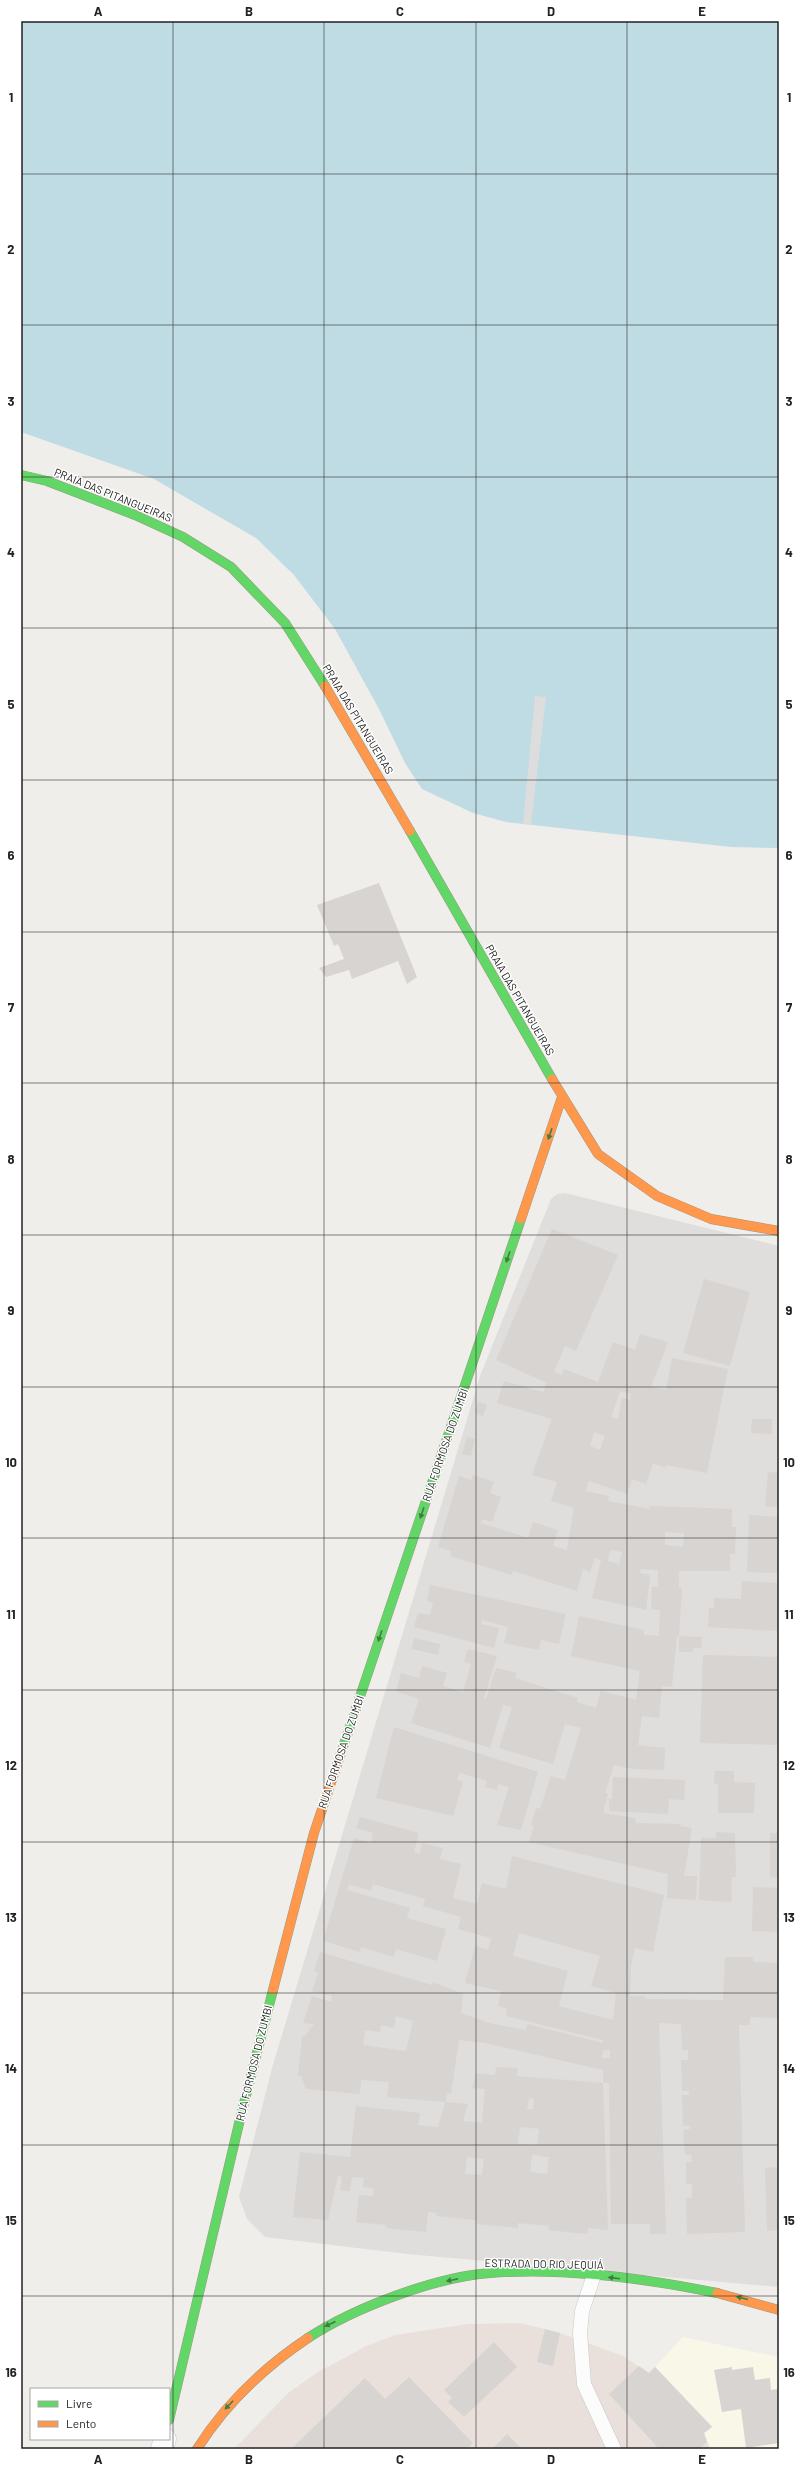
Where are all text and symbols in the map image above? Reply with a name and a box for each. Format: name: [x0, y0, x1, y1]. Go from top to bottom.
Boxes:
text: A: [94, 3, 103, 19]
text: B: [245, 3, 253, 19]
text: C: [396, 3, 404, 19]
text: D: [547, 3, 555, 19]
text: E: [698, 3, 706, 19]
text: 1: [9, 89, 13, 105]
text: 1: [787, 89, 791, 105]
text: 2: [7, 241, 15, 257]
text: 2: [785, 241, 793, 257]
text: 3: [7, 393, 15, 409]
text: 3: [785, 393, 793, 409]
street label: PRAIA DAS PITANGUEIRAS: [52, 465, 174, 524]
text: 4: [7, 544, 15, 560]
text: 4: [785, 544, 793, 560]
street label: PRAIA DAS PITANGUEIRAS: [320, 661, 396, 776]
text: 5: [7, 696, 15, 712]
text: 5: [785, 696, 793, 712]
text: 6: [8, 847, 15, 863]
text: 6: [786, 847, 793, 863]
street label: PRAIA DAS PITANGUEIRAS: [483, 942, 558, 1057]
text: 7: [8, 999, 15, 1015]
text: 7: [786, 999, 793, 1015]
one-way arrow: [546, 1128, 552, 1140]
text: 8: [7, 1151, 15, 1167]
text: 8: [785, 1151, 793, 1167]
one-way arrow: [505, 1252, 511, 1264]
text: 9: [8, 1302, 15, 1318]
text: 9: [786, 1302, 793, 1318]
street label: RUA FORMOSA DO ZUMBI: [419, 1386, 470, 1503]
text: 10: [5, 1454, 17, 1470]
text: 10: [783, 1454, 795, 1470]
one-way arrow: [419, 1507, 425, 1519]
text: 11: [6, 1606, 16, 1622]
text: 11: [784, 1606, 794, 1622]
one-way arrow: [377, 1631, 383, 1643]
street label: RUA FORMOSA DO ZUMBI: [315, 1693, 366, 1810]
text: 12: [5, 1757, 17, 1773]
text: 12: [783, 1757, 795, 1773]
text: 13: [5, 1909, 17, 1925]
text: 13: [783, 1909, 795, 1925]
street label: RUA FORMOSA DO ZUMBI: [233, 2004, 274, 2122]
text: 14: [5, 2060, 17, 2076]
text: 14: [783, 2060, 795, 2076]
text: 15: [5, 2212, 17, 2228]
text: 15: [783, 2212, 795, 2228]
street label: ESTRADA DO RIO JEQUIÁ: [485, 2256, 604, 2271]
one-way arrow: [607, 2274, 620, 2281]
one-way arrow: [446, 2278, 458, 2284]
one-way arrow: [736, 2295, 748, 2301]
one-way arrow: [324, 2321, 335, 2327]
text: 16: [5, 2364, 17, 2380]
text: 16: [783, 2364, 795, 2380]
legend: [30, 2388, 170, 2440]
text: Livre: [66, 2396, 92, 2410]
one-way arrow: [224, 2400, 234, 2410]
text: Lento: [66, 2416, 96, 2430]
text: A: [94, 2451, 103, 2467]
text: B: [245, 2451, 253, 2467]
text: C: [396, 2451, 404, 2467]
text: D: [547, 2451, 555, 2467]
text: E: [698, 2451, 706, 2467]

